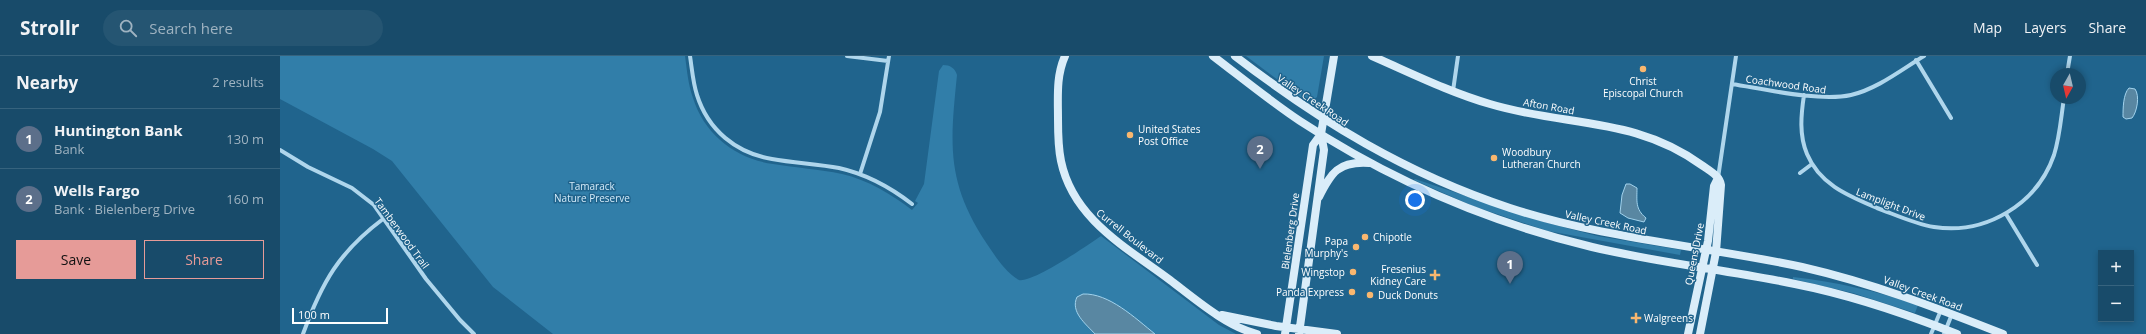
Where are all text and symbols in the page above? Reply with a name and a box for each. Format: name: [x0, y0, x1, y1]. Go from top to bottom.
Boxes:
search box: [103, 10, 383, 46]
text: Strollr: [20, 15, 79, 41]
icon: search: [117, 17, 139, 39]
text: Search here: [149, 18, 233, 38]
text: Map: [1973, 18, 2002, 37]
text: Layers: [2024, 18, 2066, 37]
text: Share: [2088, 18, 2126, 37]
marker: Christ Episcopal Church: [1638, 64, 1648, 74]
north arrow: [2050, 68, 2086, 104]
text: Nearby: [16, 71, 78, 94]
street label: Valley Creek Road: [1275, 71, 1351, 129]
street label: Coachwood Road: [1745, 71, 1827, 97]
text: 2 results: [212, 73, 264, 91]
place label: Christ Episcopal Church: [1603, 74, 1683, 100]
street label: Afton Road: [1522, 95, 1576, 117]
text: Huntington Bank: [54, 120, 182, 140]
place label: United States Post Office: [1138, 122, 1201, 148]
text: 1: [25, 130, 33, 148]
text: 130 m: [226, 130, 264, 148]
marker: United States Post Office: [1125, 130, 1135, 140]
pin: 2: [1247, 136, 1273, 169]
text: Bank: [54, 140, 84, 158]
place label: Woodbury Lutheran Church: [1502, 145, 1581, 171]
marker: Woodbury Lutheran Church: [1489, 153, 1499, 163]
park label: Tamarack Nature Preserve: [554, 179, 630, 205]
text: Wells Fargo: [54, 180, 140, 200]
street label: Lamplight Drive: [1854, 184, 1928, 224]
text: 2: [25, 190, 33, 208]
text: 160 m: [226, 190, 264, 208]
your location: [1405, 190, 1425, 210]
street label: Bielenberg Drive: [1278, 191, 1302, 270]
street label: Tamberwood Trail: [371, 195, 433, 271]
text: Bank · Bielenberg Drive: [54, 200, 195, 218]
street label: Currell Boulevard: [1094, 205, 1166, 267]
street label: Valley Creek Road: [1564, 207, 1648, 237]
street label: Queens Drive: [1681, 221, 1707, 286]
place label: Chipotle: [1373, 230, 1412, 244]
marker: Chipotle: [1360, 232, 1370, 242]
place label: Papa Murphy's: [1305, 234, 1348, 260]
button: Save: [16, 240, 136, 279]
button: Share: [144, 240, 264, 279]
marker: Papa Murphy's: [1351, 242, 1361, 252]
map controls: [2098, 250, 2134, 322]
button: +: [2098, 250, 2134, 286]
pin: 1: [1497, 251, 1523, 284]
place label: Fresenius Kidney Care: [1370, 262, 1426, 288]
place label: Wingstop: [1301, 265, 1345, 279]
marker: Wingstop: [1348, 267, 1358, 277]
marker: Fresenius Kidney Care: [1429, 269, 1441, 281]
street label: Valley Creek Road: [1882, 272, 1964, 314]
place label: Panda Express: [1276, 285, 1344, 299]
button: −: [2098, 286, 2134, 322]
marker: Panda Express: [1347, 287, 1357, 297]
place label: Duck Donuts: [1378, 288, 1438, 302]
marker: Duck Donuts: [1365, 290, 1375, 300]
scale bar: [292, 306, 388, 325]
text: 100 m: [298, 307, 330, 322]
place label: Walgreens: [1644, 311, 1693, 325]
marker: Walgreens: [1631, 313, 1641, 323]

